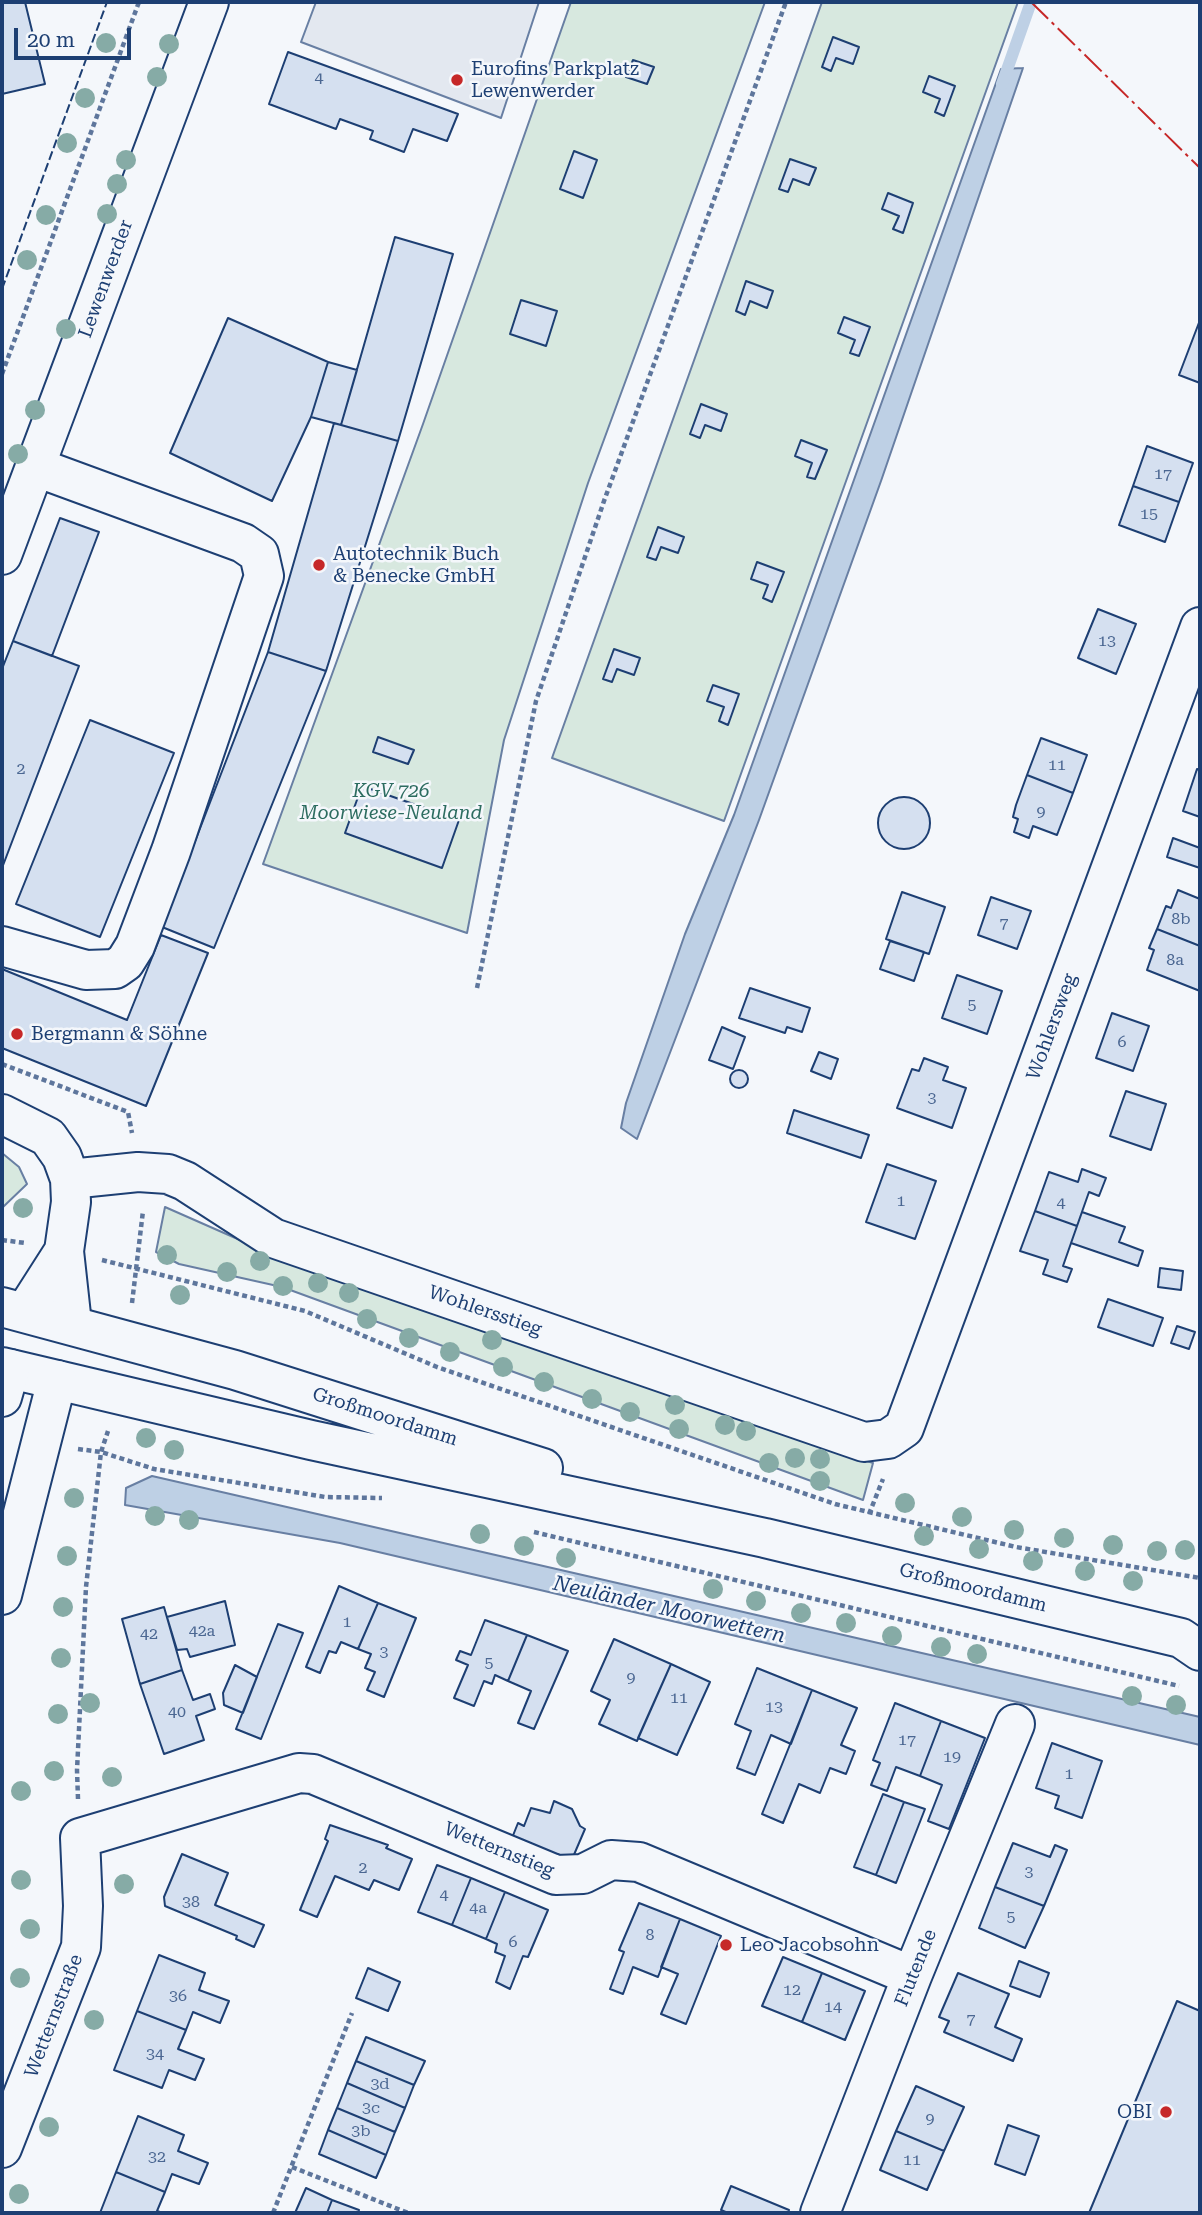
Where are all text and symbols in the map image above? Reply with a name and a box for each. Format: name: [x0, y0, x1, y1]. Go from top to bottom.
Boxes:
scale bar: [18, 14, 135, 58]
text: 20 m: [27, 28, 75, 52]
place label: Eurofins Parkplatz Lewenwerder: [471, 58, 639, 102]
house number: 4: [315, 68, 323, 88]
marker: Eurofins Parkplatz Lewenwerder: [449, 72, 465, 88]
street label: Lewenwerder: [74, 217, 138, 341]
house number: 17: [1154, 464, 1172, 484]
house number: 15: [1140, 504, 1158, 524]
place label: Autotechnik Buch & Benecke GmbH: [333, 543, 499, 587]
marker: Autotechnik Buch & Benecke GmbH: [311, 557, 327, 573]
house number: 13: [1098, 631, 1116, 651]
house number: 11: [1048, 755, 1066, 775]
house number: 2: [17, 759, 25, 779]
park label: KGV 726 Moorwiese-Neuland: [300, 780, 482, 824]
house number: 9: [1037, 802, 1045, 822]
house number: 8b: [1171, 909, 1191, 929]
house number: 7: [1000, 913, 1008, 933]
house number: 8a: [1166, 950, 1184, 970]
street label: Wohlersweg: [1022, 971, 1082, 1083]
house number: 5: [968, 995, 976, 1015]
place label: Bergmann & Söhne: [31, 1023, 207, 1045]
marker: Bergmann & Söhne: [9, 1026, 25, 1042]
house number: 6: [1118, 1032, 1126, 1052]
house number: 3: [928, 1088, 936, 1108]
house number: 1: [897, 1191, 905, 1211]
house number: 4: [1057, 1193, 1065, 1213]
street label: Wohlersstieg: [425, 1281, 545, 1341]
street label: Großmoordamm: [310, 1383, 460, 1451]
street label: Großmoordamm: [897, 1559, 1049, 1617]
water label: Neuländer Moorwettern: [550, 1571, 788, 1649]
house number: 1: [343, 1612, 351, 1632]
house number: 42a: [189, 1621, 215, 1641]
house number: 42: [140, 1624, 158, 1644]
house number: 3: [380, 1642, 388, 1662]
house number: 5: [485, 1653, 493, 1673]
house number: 9: [627, 1668, 635, 1688]
house number: 11: [670, 1688, 688, 1708]
house number: 13: [765, 1697, 783, 1717]
house number: 40: [168, 1702, 186, 1722]
house number: 17: [898, 1730, 916, 1750]
house number: 19: [943, 1747, 961, 1767]
house number: 1: [1065, 1764, 1073, 1784]
street label: Wetternstieg: [441, 1818, 557, 1882]
house number: 2: [359, 1858, 367, 1878]
house number: 3: [1025, 1862, 1033, 1882]
house number: 4: [440, 1885, 448, 1905]
house number: 38: [182, 1892, 200, 1912]
house number: 4a: [469, 1898, 487, 1918]
house number: 5: [1007, 1907, 1015, 1927]
house number: 8: [646, 1925, 654, 1945]
street label: Flutende: [890, 1926, 942, 2010]
house number: 6: [509, 1932, 517, 1952]
place label: Leo Jacobsohn: [740, 1934, 879, 1956]
marker: Leo Jacobsohn: [718, 1937, 734, 1953]
street label: Wetternstraße: [20, 1951, 88, 2081]
house number: 12: [783, 1980, 801, 2000]
house number: 36: [169, 1986, 187, 2006]
house number: 14: [824, 1997, 842, 2017]
house number: 7: [967, 2009, 975, 2029]
house number: 34: [146, 2044, 164, 2064]
house number: 3d: [370, 2074, 390, 2094]
house number: 3c: [362, 2098, 380, 2118]
place label: OBI: [1117, 2101, 1152, 2123]
marker: OBI: [1158, 2104, 1174, 2120]
house number: 9: [926, 2109, 934, 2129]
house number: 3b: [351, 2121, 371, 2141]
house number: 32: [148, 2147, 166, 2167]
house number: 11: [903, 2150, 921, 2170]

